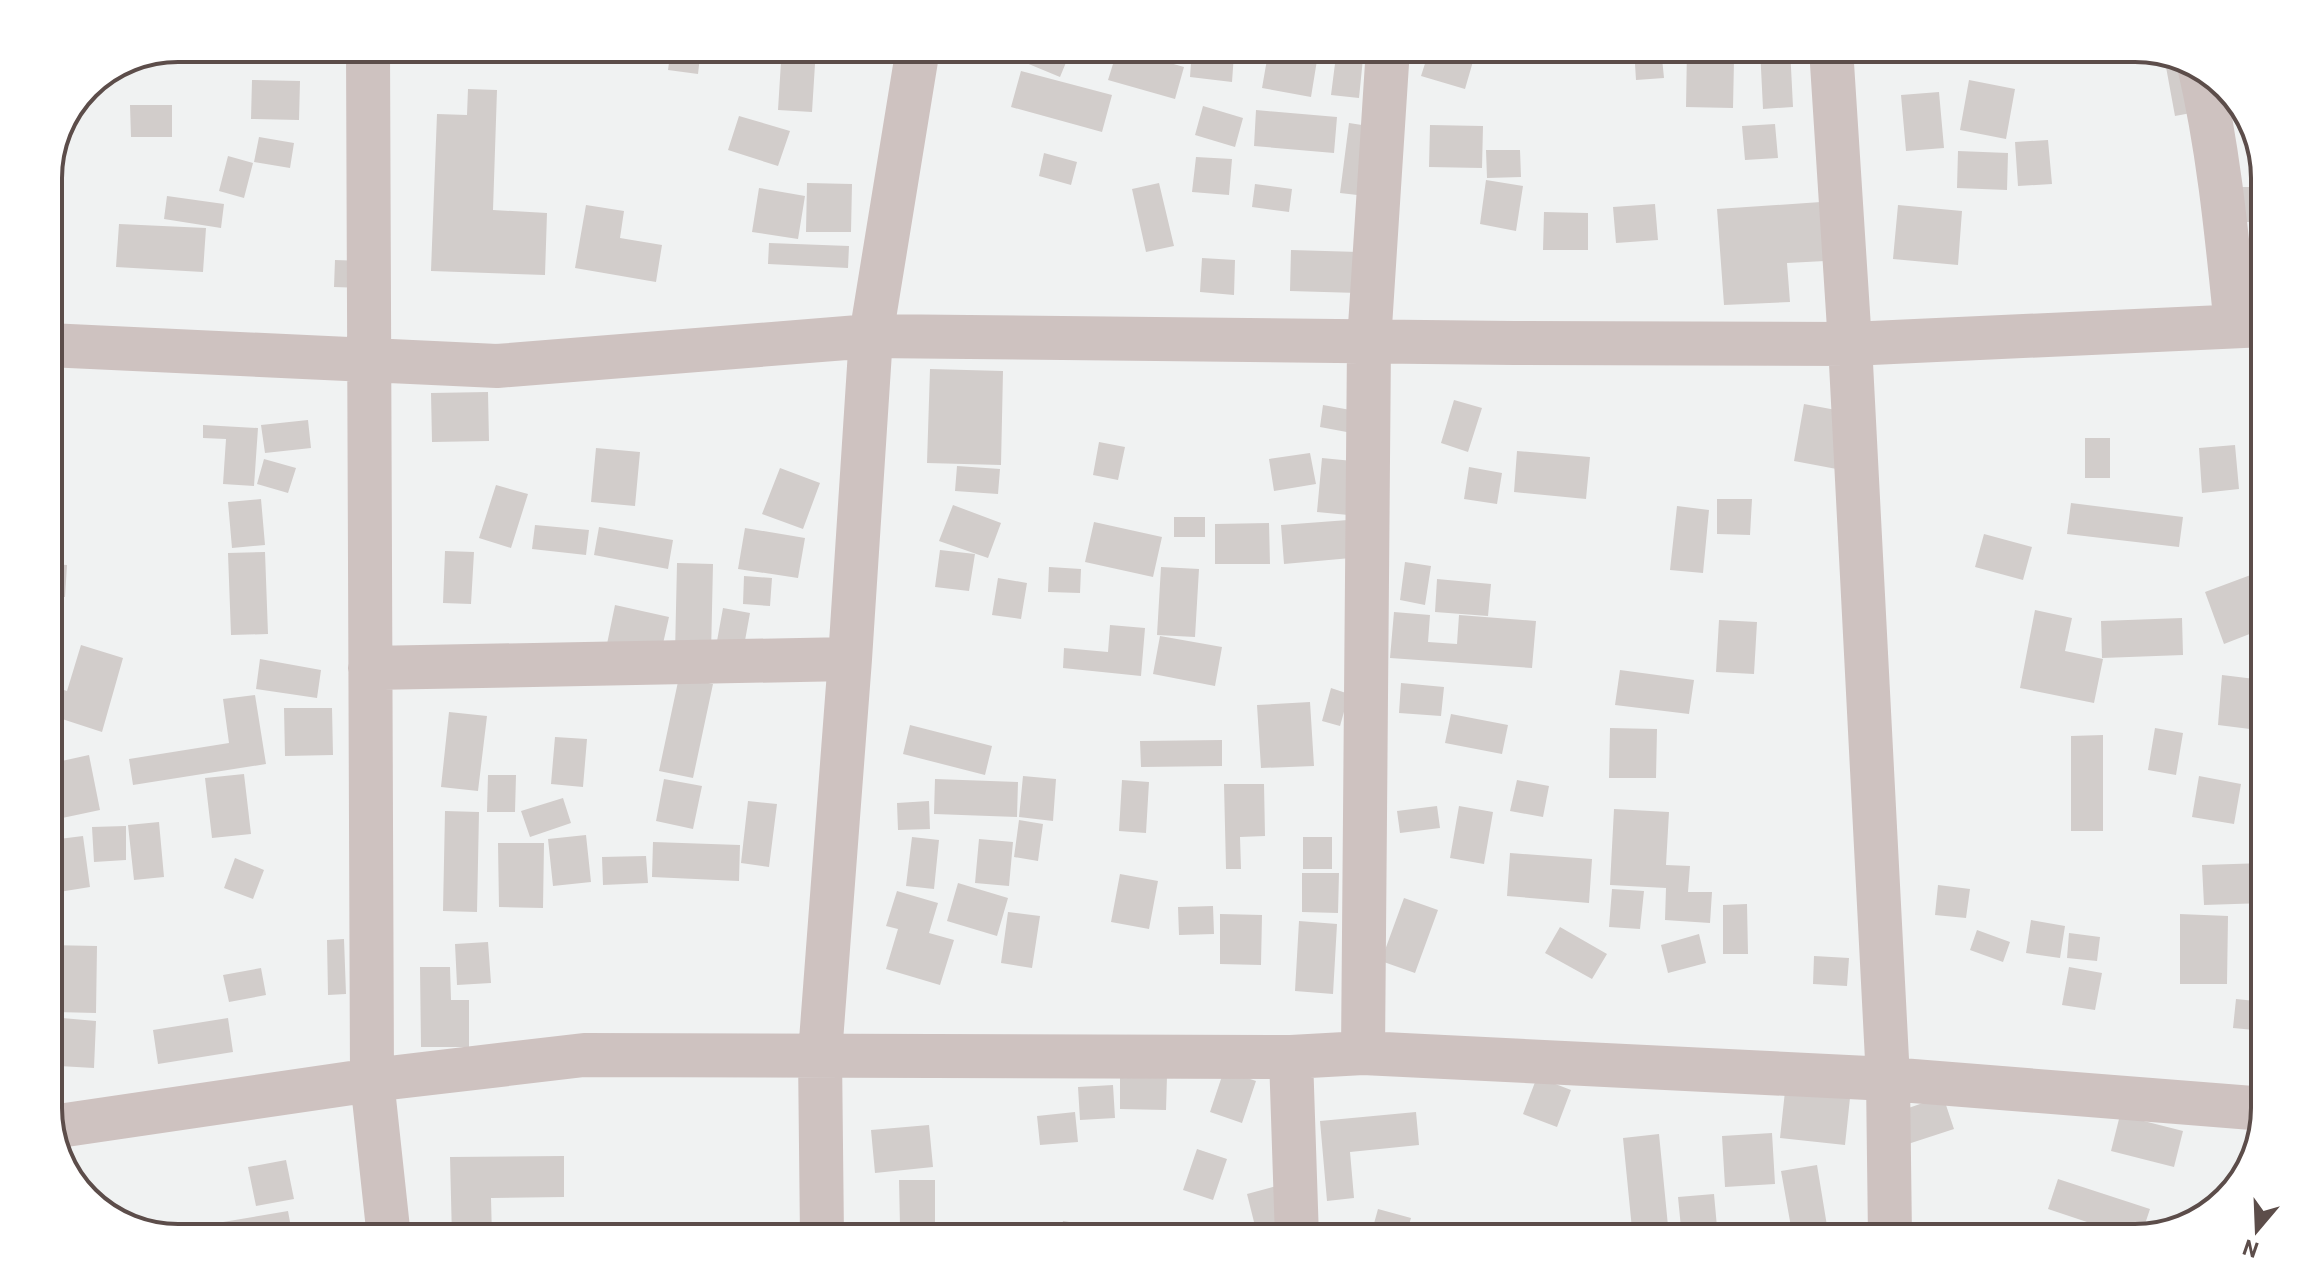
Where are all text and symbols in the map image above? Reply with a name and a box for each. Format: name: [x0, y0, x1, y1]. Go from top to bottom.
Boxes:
north arrow: [2217, 1190, 2297, 1270]
text: N: [2239, 1235, 2261, 1265]

